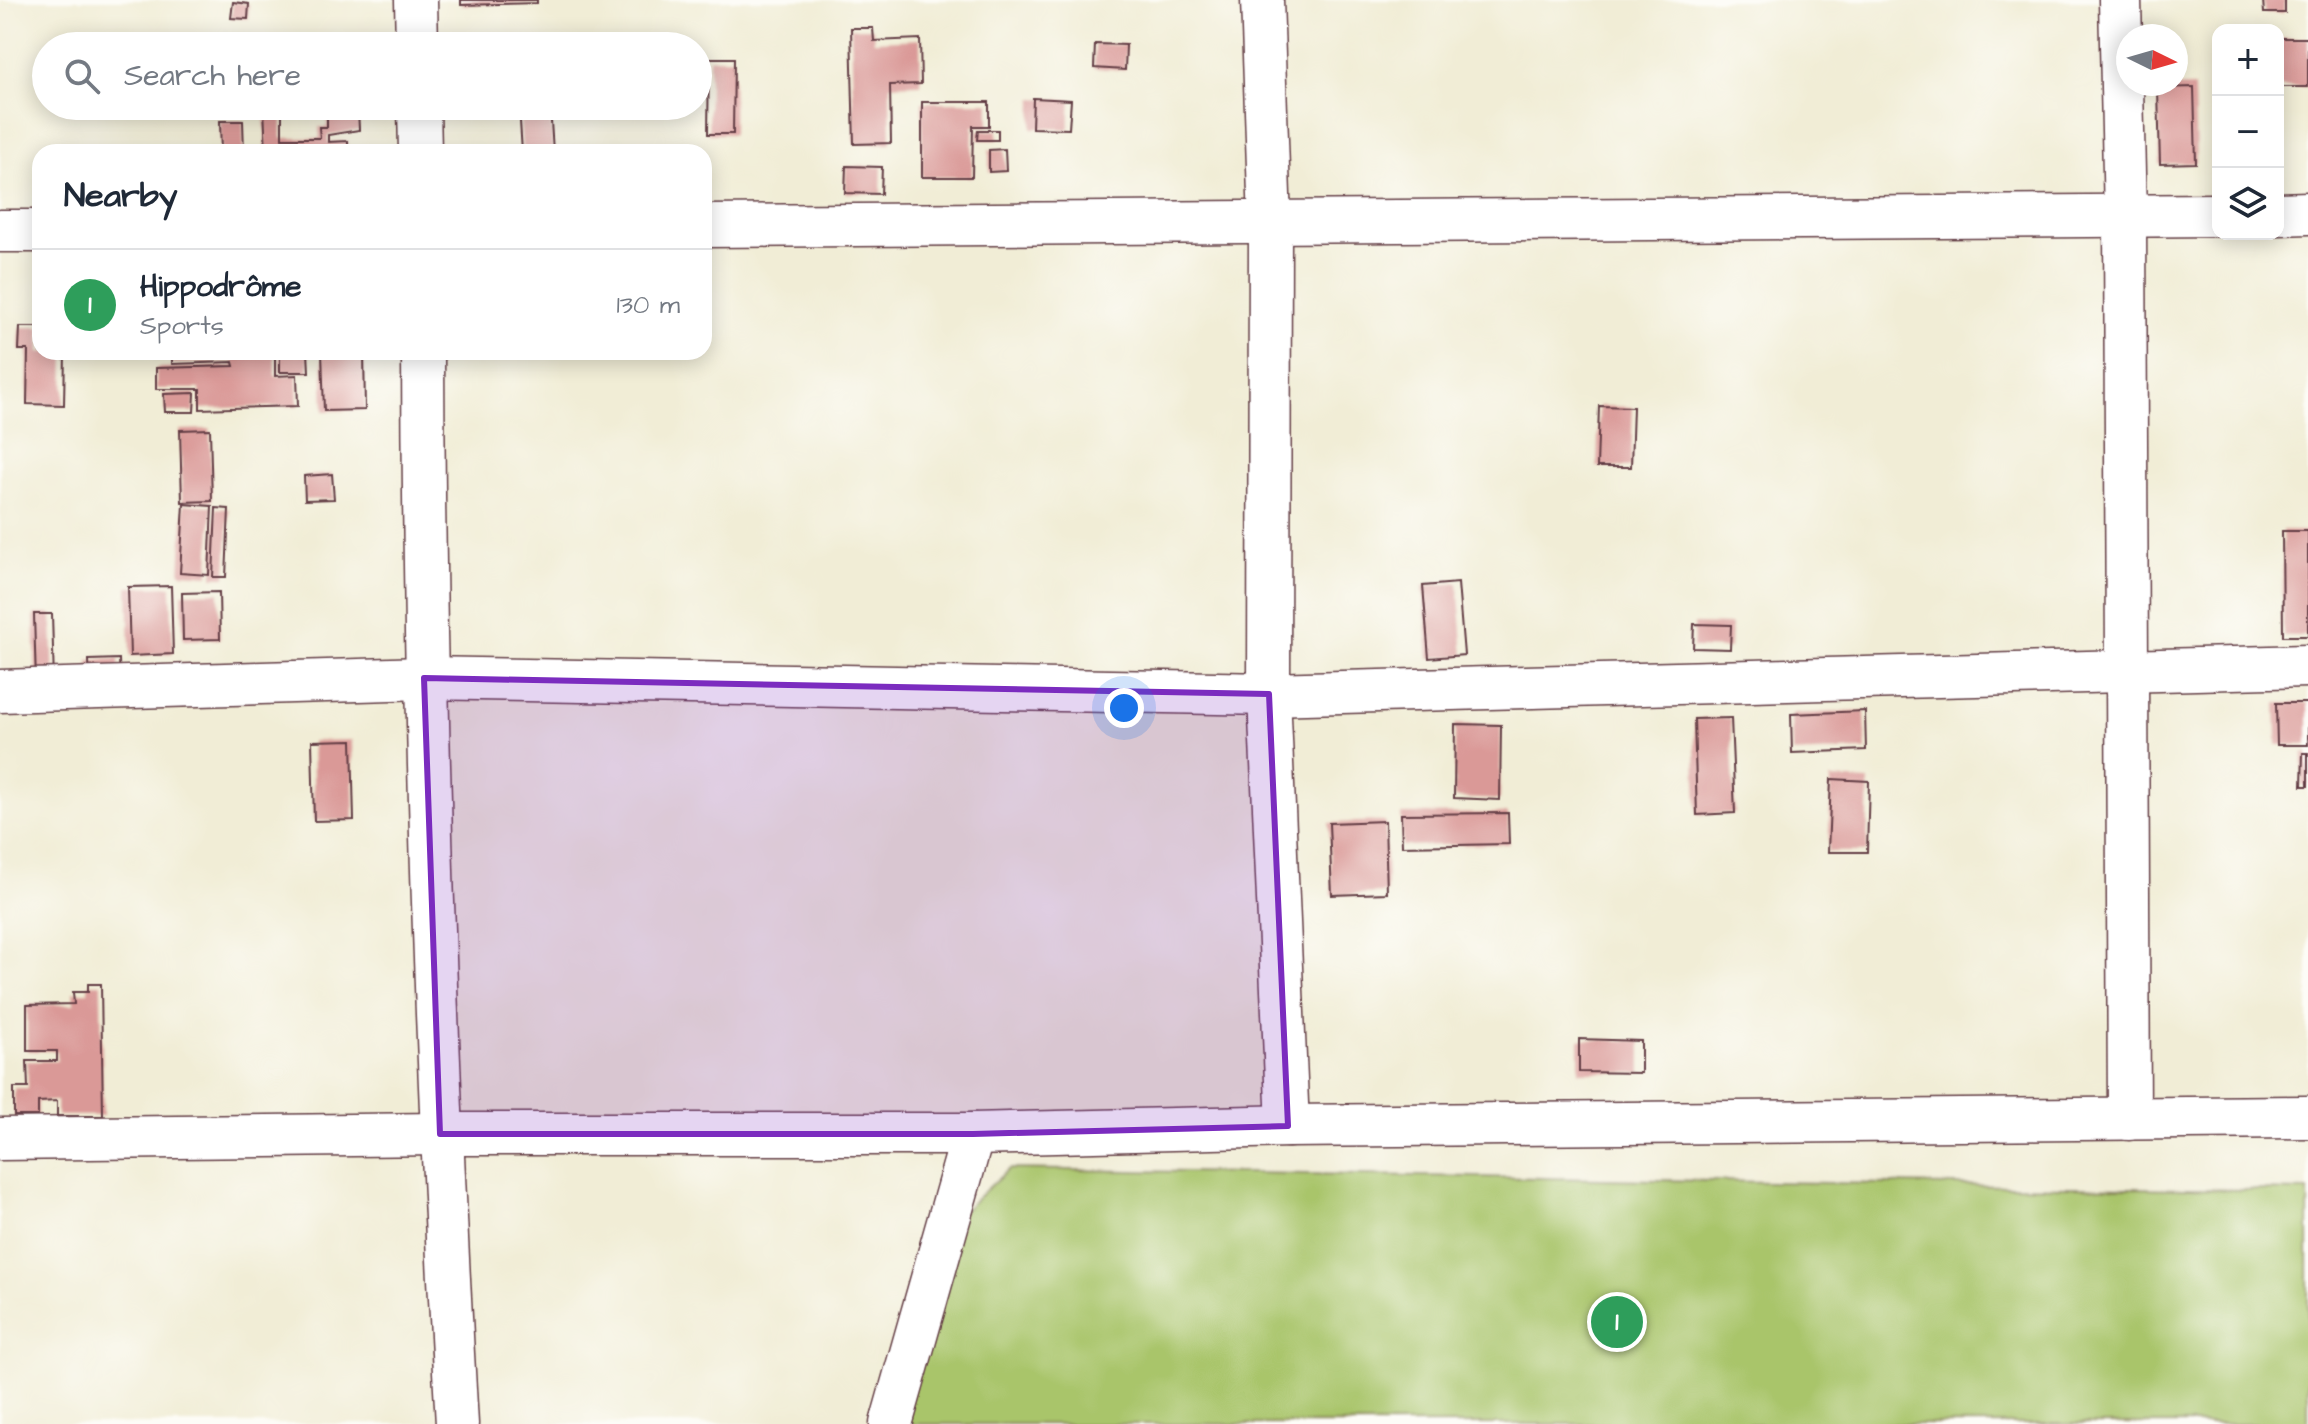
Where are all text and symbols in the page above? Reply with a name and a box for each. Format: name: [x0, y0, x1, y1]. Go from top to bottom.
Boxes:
north arrow: [2116, 24, 2188, 96]
map controls: [2212, 24, 2284, 240]
button: +: [2212, 24, 2284, 96]
search box: [32, 32, 712, 120]
icon: search: [60, 54, 104, 98]
text: Search here: [124, 55, 301, 97]
button: −: [2212, 96, 2284, 168]
button: layers: [2212, 168, 2284, 240]
text: Nearby: [64, 172, 178, 220]
text: Hippodrôme: [140, 266, 301, 308]
text: 1: [88, 287, 92, 323]
text: 130 m: [616, 287, 680, 323]
text: Sports: [140, 308, 224, 344]
your location: [1104, 688, 1144, 728]
pin: 1: [1591, 1292, 1643, 1352]

